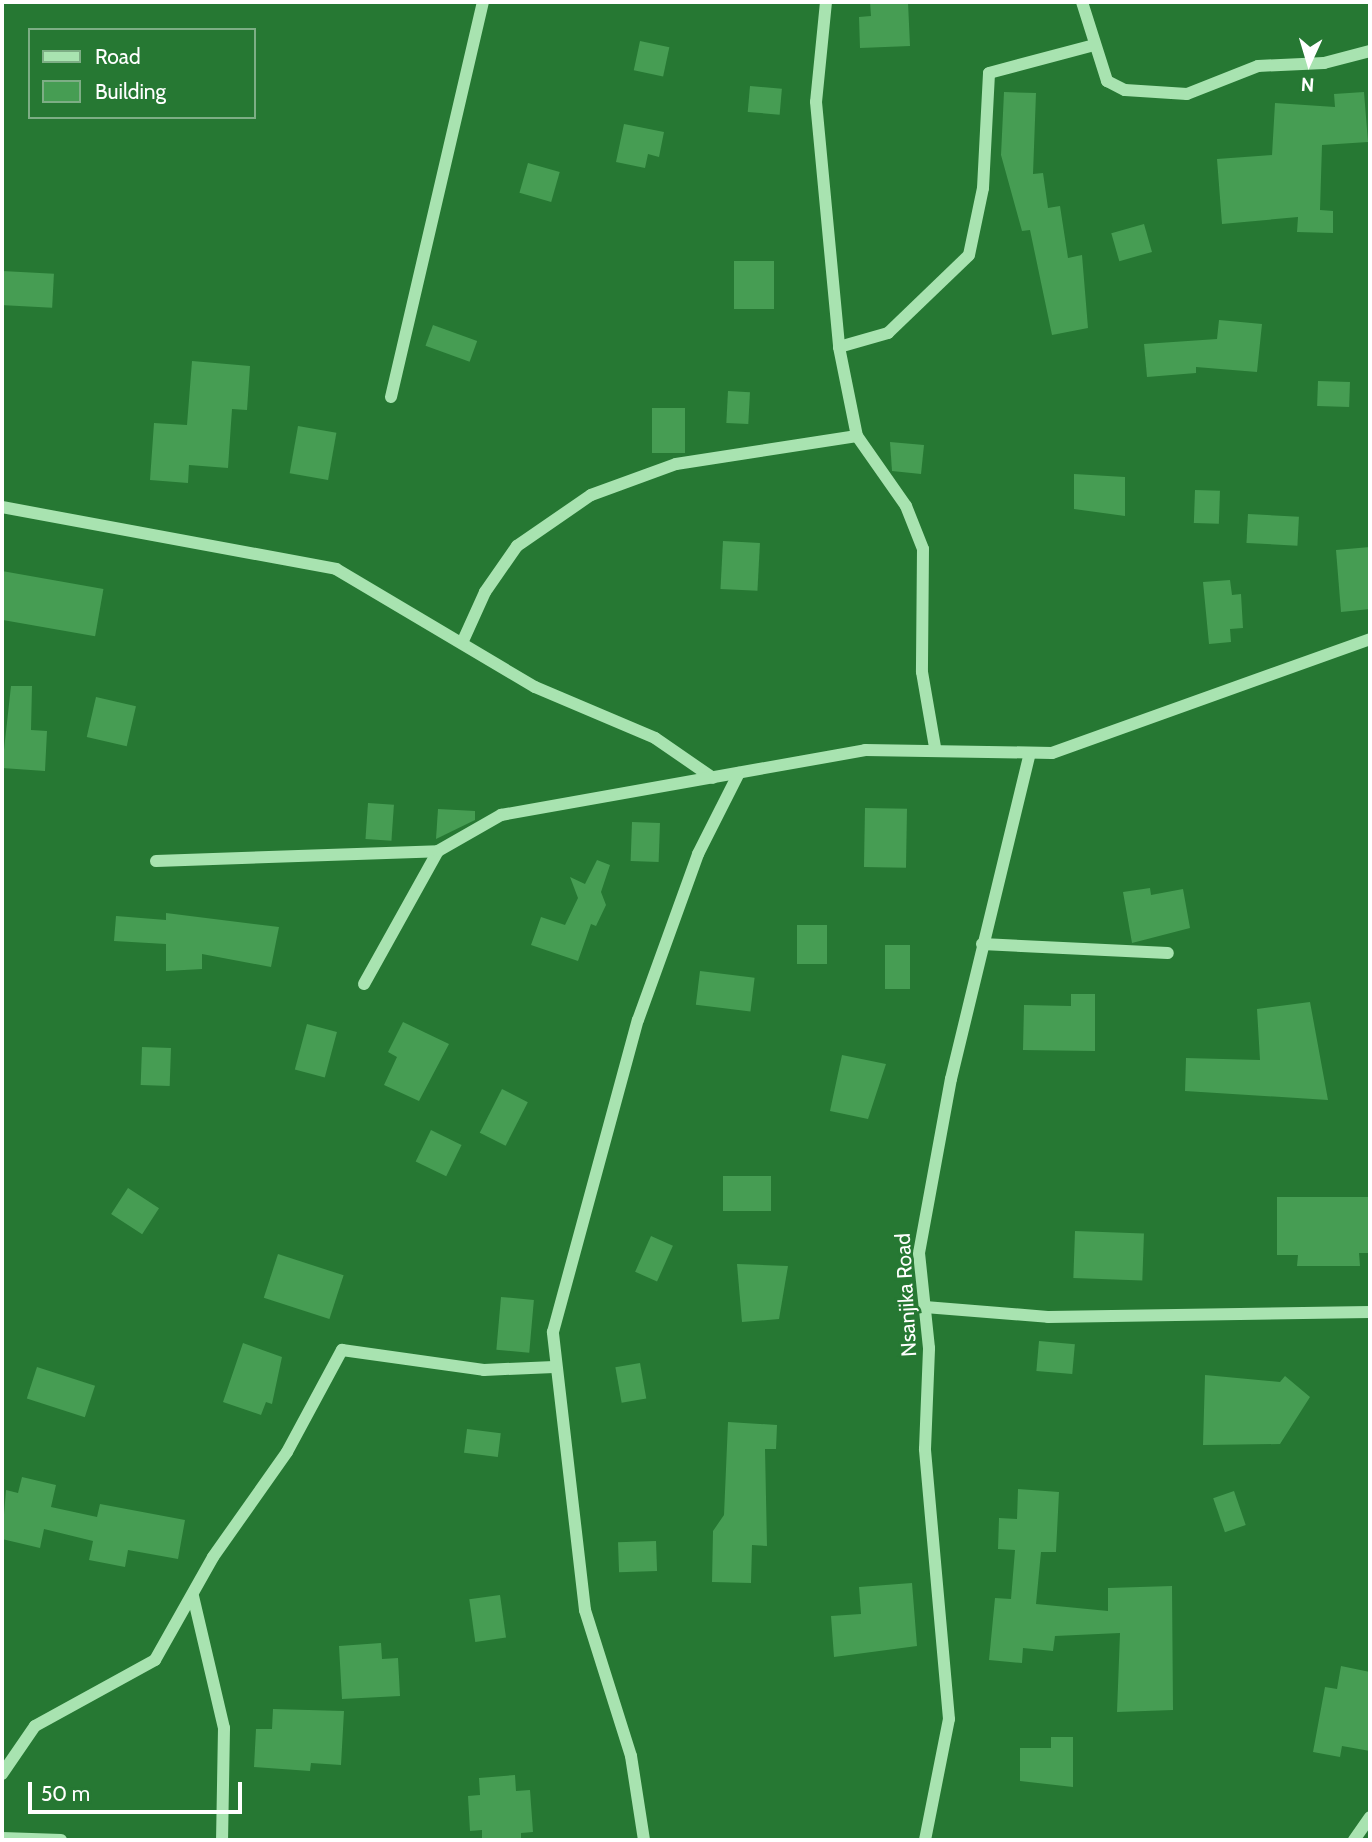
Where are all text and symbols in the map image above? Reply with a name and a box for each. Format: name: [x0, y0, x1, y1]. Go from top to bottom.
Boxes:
legend: [28, 28, 256, 119]
north arrow: [1274, 28, 1344, 98]
text: Road: [95, 44, 141, 69]
text: N: [1300, 73, 1315, 96]
text: Building: [95, 79, 166, 104]
street label: Nsanjika Road: [890, 1233, 922, 1357]
scale bar: [32, 1769, 245, 1813]
text: 50 m: [41, 1781, 90, 1806]

